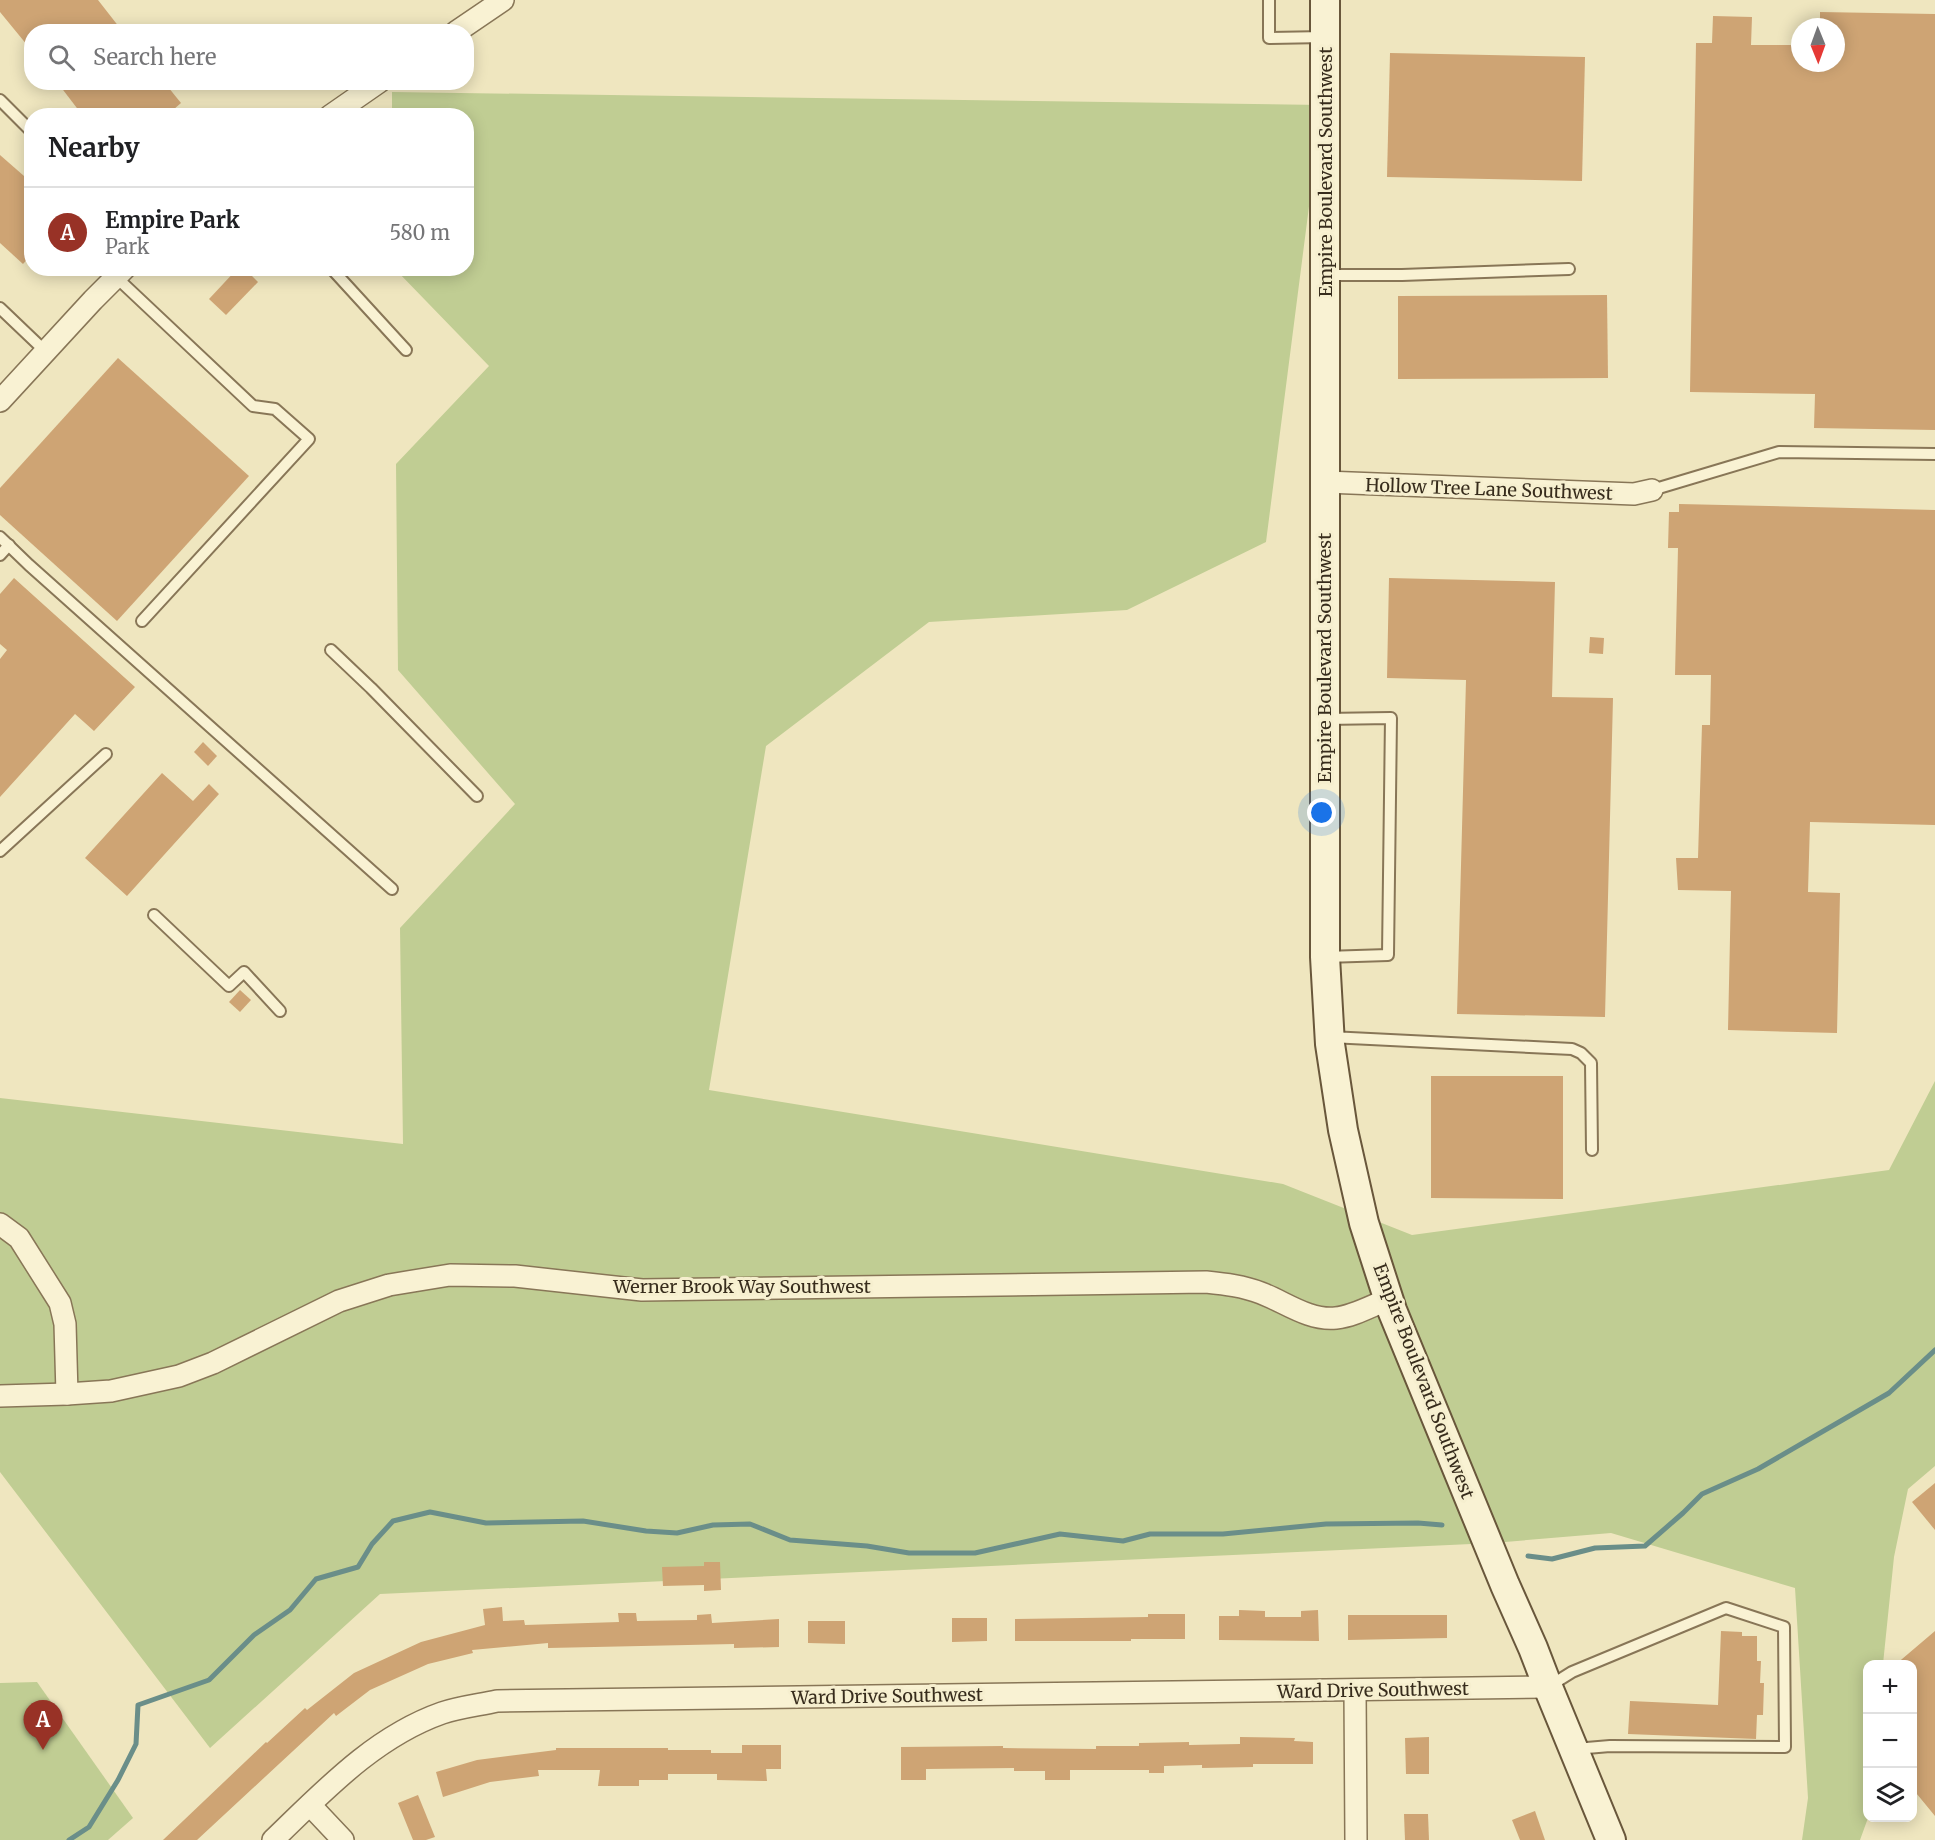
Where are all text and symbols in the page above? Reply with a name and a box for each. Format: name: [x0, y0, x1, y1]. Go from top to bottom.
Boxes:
north arrow: [1791, 18, 1845, 72]
search box: [24, 24, 474, 90]
icon: search: [45, 41, 78, 74]
text: Search here: [93, 43, 216, 71]
street label: Empire Boulevard Southwest: [1314, 47, 1337, 297]
text: Nearby: [48, 131, 140, 164]
text: Empire Park: [105, 206, 240, 234]
text: A: [60, 220, 75, 245]
text: 580 m: [389, 220, 450, 245]
text: Park: [105, 234, 149, 259]
street label: Hollow Tree Lane Southwest: [1365, 473, 1613, 505]
street label: Empire Boulevard Southwest: [1313, 533, 1336, 783]
your location: [1307, 798, 1336, 827]
street label: Empire Boulevard Southwest: [1368, 1260, 1480, 1502]
street label: Werner Brook Way Southwest: [612, 1275, 871, 1298]
map controls: [1863, 1660, 1917, 1822]
button: +: [1863, 1660, 1917, 1714]
street label: Ward Drive Southwest: [1276, 1677, 1469, 1703]
street label: Ward Drive Southwest: [790, 1683, 983, 1709]
pin: A: [24, 1700, 63, 1750]
button: −: [1863, 1714, 1917, 1768]
button: layers: [1863, 1768, 1917, 1822]

